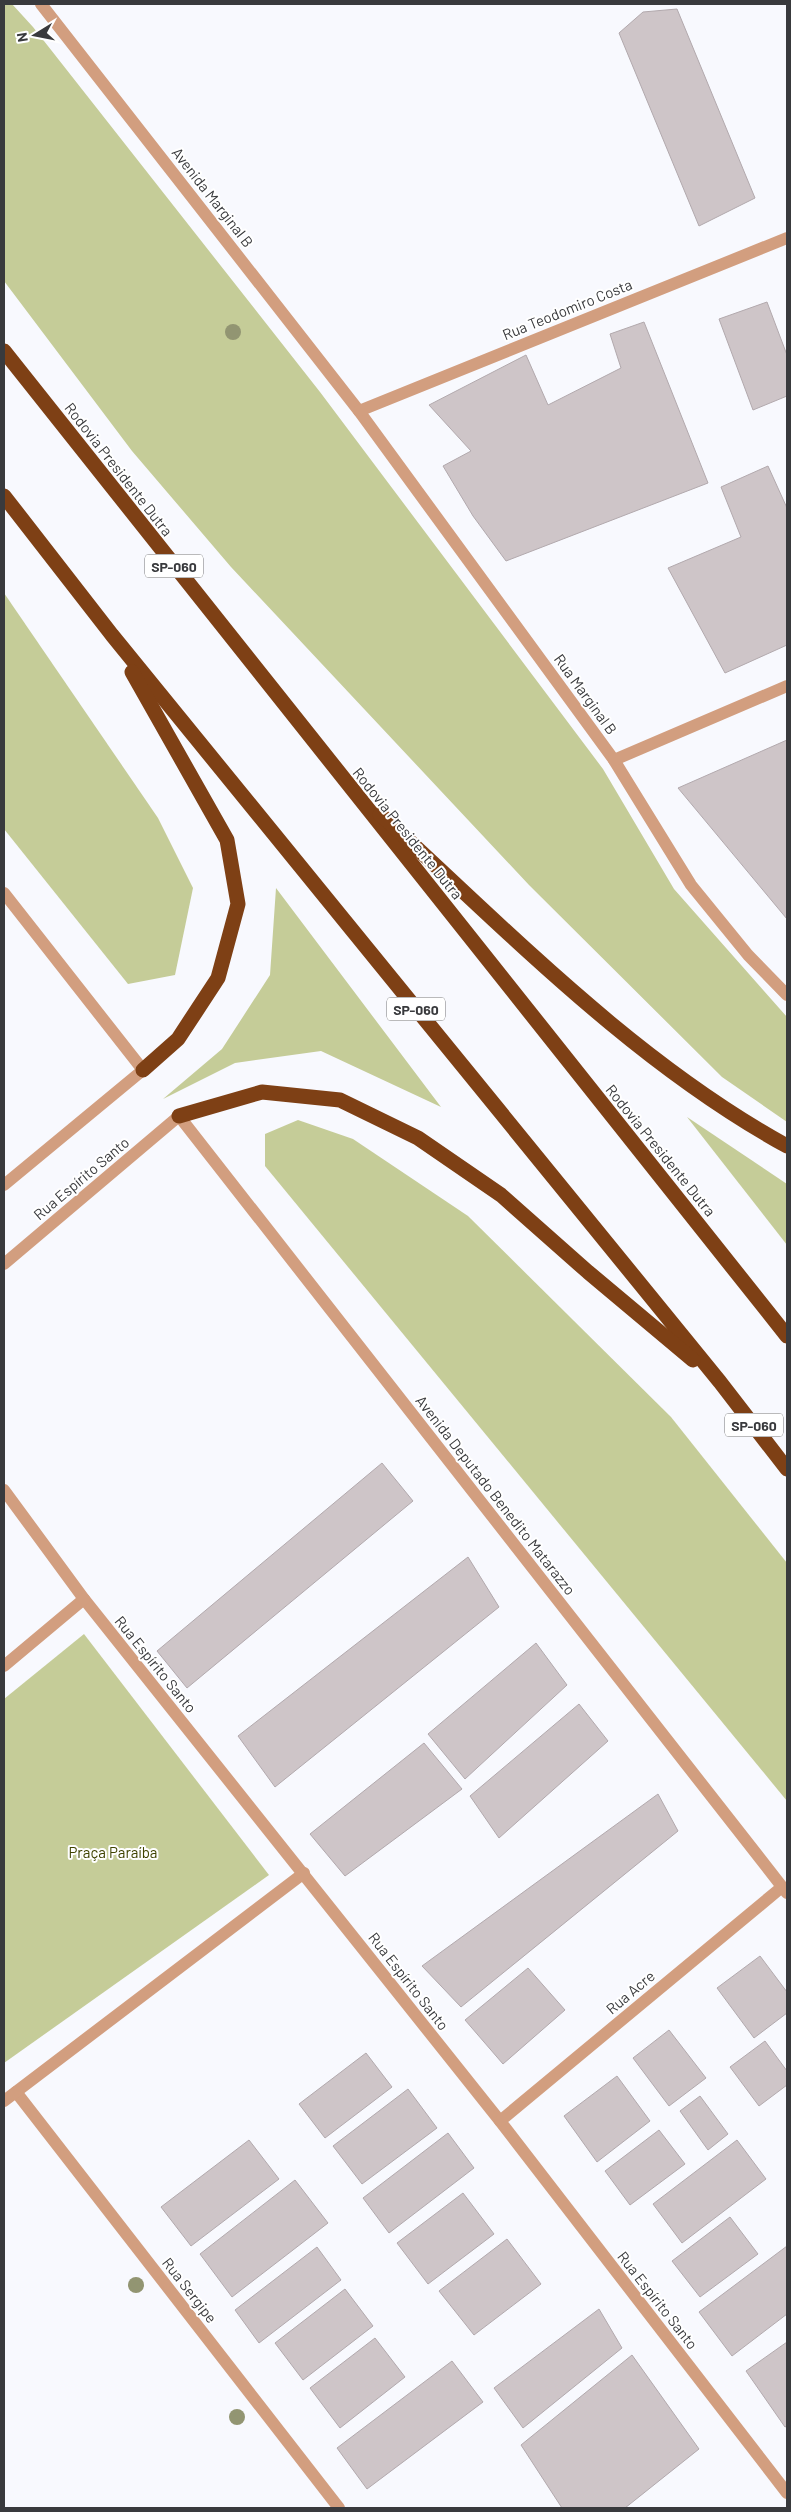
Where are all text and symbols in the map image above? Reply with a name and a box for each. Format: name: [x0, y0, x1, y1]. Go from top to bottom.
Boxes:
north arrow: [10, 10, 60, 60]
text: N: [13, 31, 31, 43]
street label: Avenida Marginal B: [169, 144, 257, 250]
street label: Rua Teodomiro Costa: [500, 275, 634, 343]
street label: Rodovia Presidente Dutra: [61, 399, 177, 539]
road number: SP-060: [145, 554, 203, 578]
street label: Rua Marginal B: [551, 650, 621, 738]
street label: Rodovia Presidente Dutra: [349, 763, 467, 903]
road number: SP-060: [387, 998, 445, 1021]
street label: Rodovia Presidente Dutra: [602, 1080, 720, 1220]
street label: Rua Espírito Santo: [30, 1133, 132, 1223]
street label: Avenida Deputado Benedito Matarazzo: [412, 1392, 580, 1598]
road number: SP-060: [725, 1414, 783, 1436]
street label: Rua Espírito Santo: [111, 1612, 201, 1716]
park label: Praça Paraíba: [68, 1843, 158, 1861]
street label: Rua Espírito Santo: [365, 1928, 453, 2034]
street label: Rua Acre: [602, 1966, 658, 2018]
street label: Rua Espírito Santo: [614, 2247, 702, 2353]
street label: Rua Sergipe: [159, 2254, 221, 2326]

